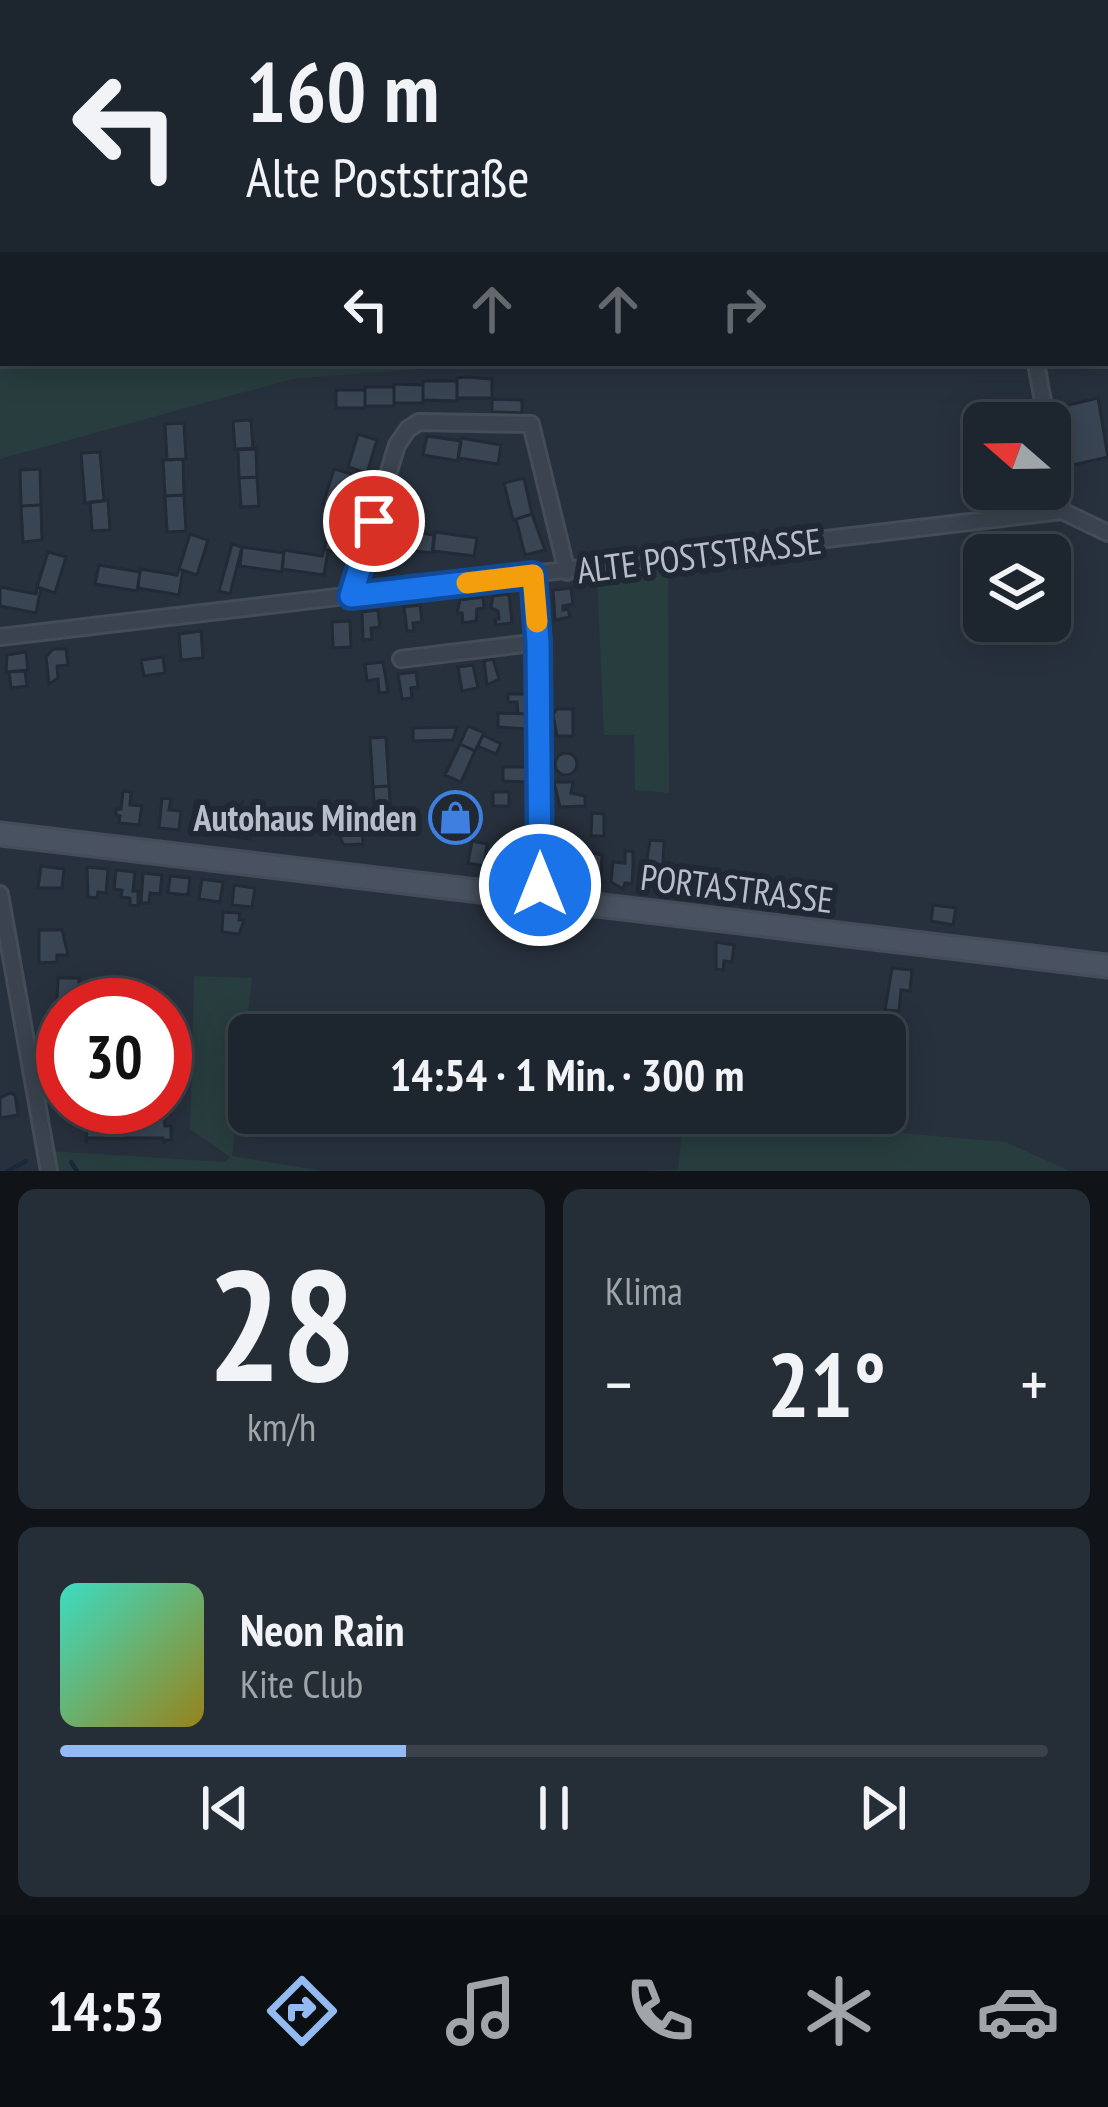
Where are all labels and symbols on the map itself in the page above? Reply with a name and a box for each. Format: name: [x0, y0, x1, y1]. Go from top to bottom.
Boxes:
north arrow: [963, 402, 1071, 510]
pin: [323, 470, 425, 572]
street label: ALTE POSTSTRASSE: [574, 517, 824, 593]
shop icon: Autohaus Minden: [428, 789, 484, 845]
place label: Autohaus Minden: [193, 794, 417, 841]
position arrow: [477, 822, 603, 948]
street label: PORTASTRASSE: [638, 853, 836, 923]
speed limit sign: 30: [36, 978, 192, 1134]

